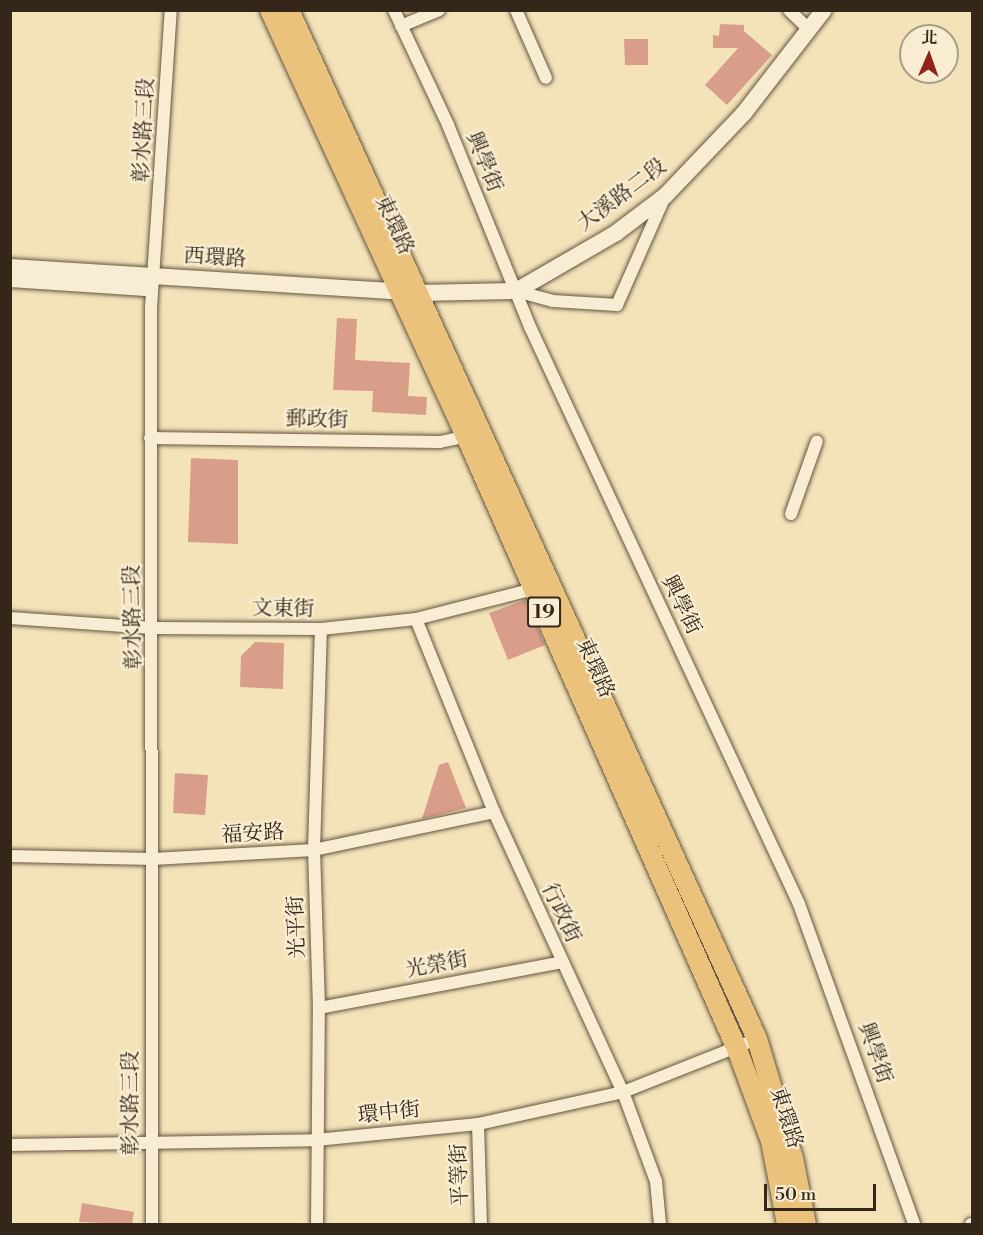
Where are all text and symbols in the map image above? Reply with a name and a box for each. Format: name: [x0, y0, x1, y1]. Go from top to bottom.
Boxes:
north arrow: [899, 24, 959, 84]
text: 北: [921, 28, 938, 48]
street label: 彰水路三段: [129, 77, 159, 183]
street label: 興學街: [461, 128, 507, 196]
street label: 大溪路二段: [572, 153, 672, 237]
street label: 東環路: [369, 191, 419, 259]
street label: 西環路: [183, 244, 247, 272]
street label: 郵政街: [285, 407, 349, 433]
street label: 彰水路三段: [119, 564, 147, 670]
street label: 興學街: [656, 571, 706, 639]
road number: 19: [526, 595, 562, 629]
street label: 文東街: [251, 596, 315, 622]
street label: 東環路: [571, 634, 619, 702]
street label: 福安路: [221, 820, 285, 848]
street label: 行政街: [536, 879, 586, 947]
street label: 光平街: [283, 895, 311, 959]
street label: 光榮街: [404, 947, 470, 983]
street label: 興學街: [853, 1019, 897, 1087]
street label: 彰水路三段: [118, 1051, 144, 1155]
street label: 東環路: [764, 1084, 808, 1152]
street label: 環中街: [356, 1097, 422, 1129]
street label: 平等街: [446, 1143, 474, 1207]
scale bar: [767, 1172, 880, 1210]
text: 50 m: [775, 1183, 816, 1206]

